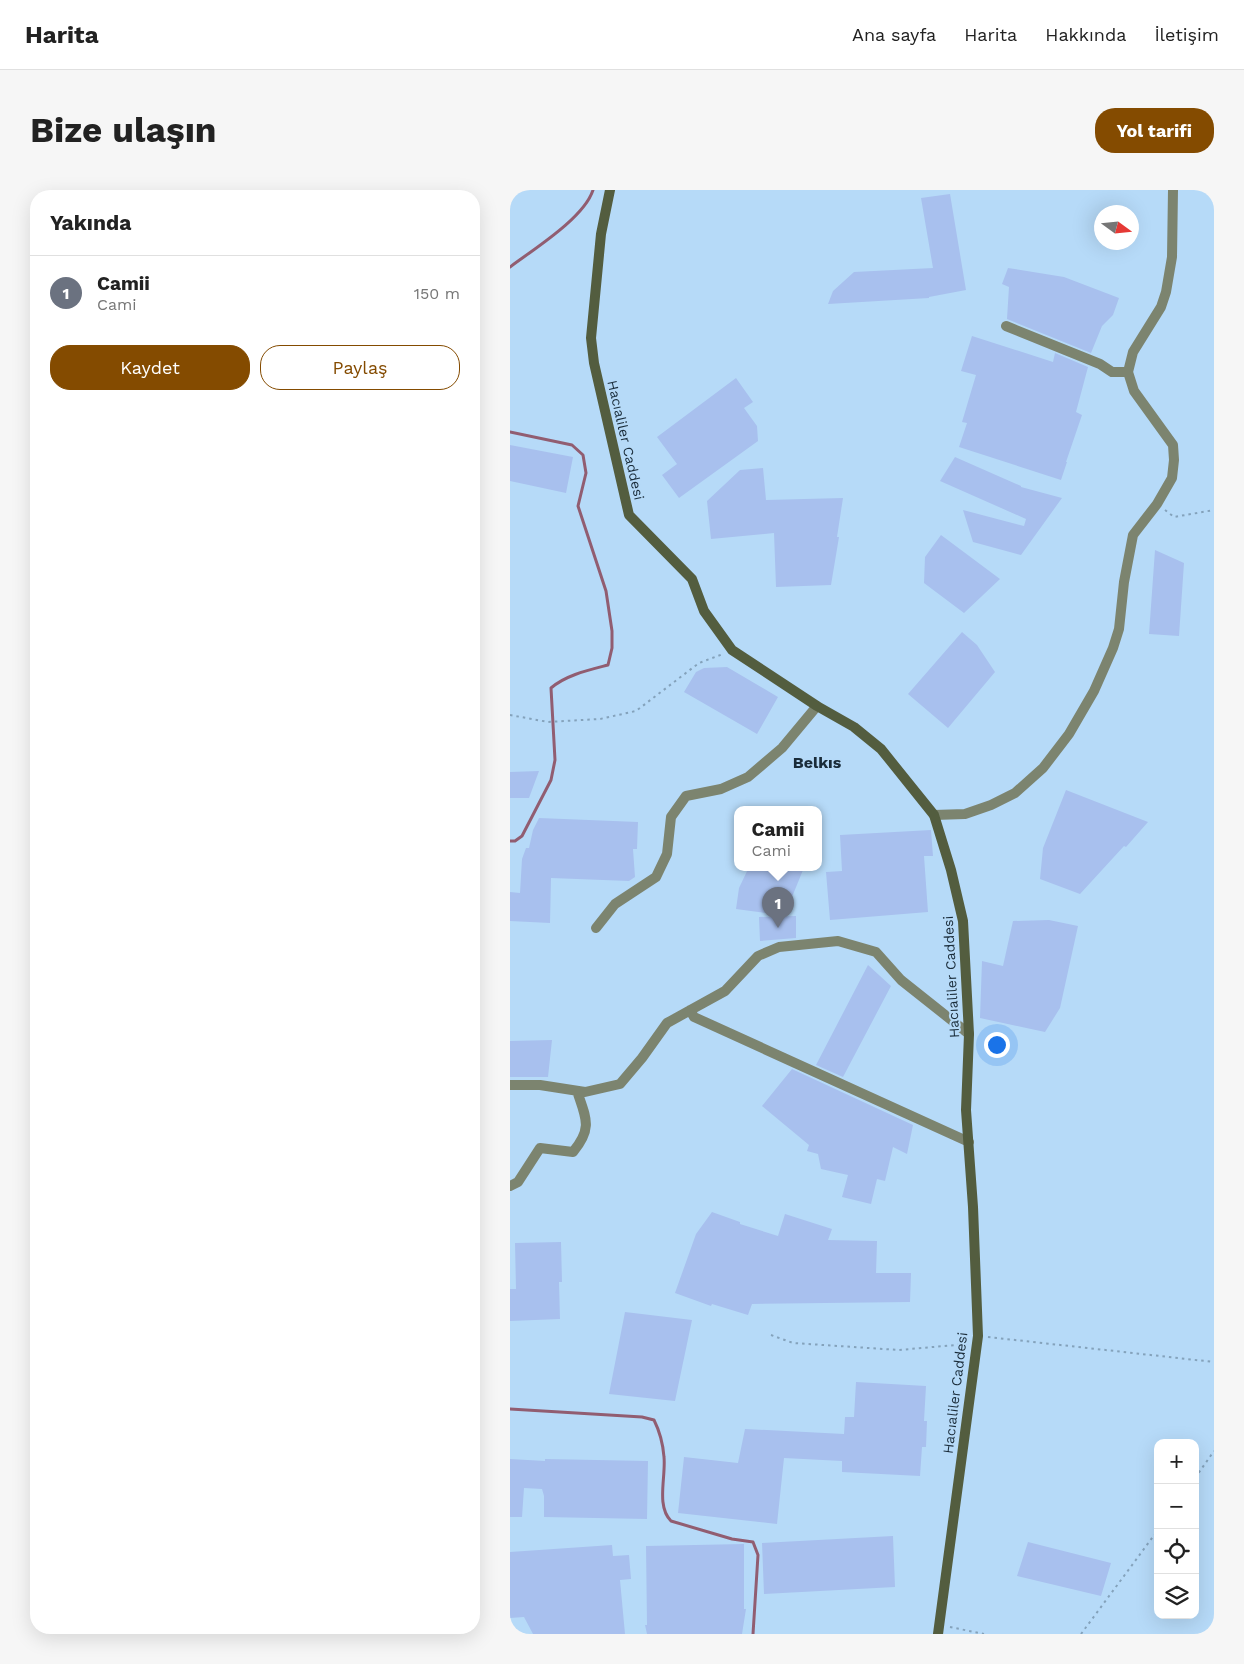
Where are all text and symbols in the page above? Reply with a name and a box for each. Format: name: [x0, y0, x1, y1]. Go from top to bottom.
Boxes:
text: Harita: [25, 21, 99, 49]
text: Ana sayfa: [852, 24, 936, 45]
text: Harita: [964, 24, 1017, 45]
text: Hakkında: [1045, 24, 1126, 45]
text: İletişim: [1154, 24, 1219, 45]
button: Yol tarifi: [1095, 108, 1214, 153]
text: Bize ulaşın: [30, 109, 217, 151]
north arrow: [1094, 205, 1139, 250]
text: Yakında: [50, 210, 131, 235]
text: Camii: [97, 272, 150, 295]
text: 1: [63, 284, 69, 303]
text: 150 m: [414, 284, 460, 303]
text: Cami: [97, 295, 137, 314]
button: Kaydet: [50, 345, 250, 390]
button: Paylaş: [260, 345, 460, 390]
street label: Hacıaliler Caddesi: [604, 379, 648, 501]
district label: Belkıs: [793, 753, 842, 772]
popup: [734, 806, 822, 871]
text: Camii: [752, 818, 804, 841]
text: Cami: [752, 841, 791, 860]
pin: 1: [762, 887, 794, 928]
street label: Hacıaliler Caddesi: [940, 915, 962, 1039]
your location: [984, 1032, 1010, 1058]
street label: Hacıaliler Caddesi: [940, 1331, 970, 1455]
map controls: [1154, 1439, 1199, 1619]
button: +: [1154, 1439, 1199, 1484]
button: −: [1154, 1484, 1199, 1529]
button: locate: [1154, 1529, 1199, 1574]
button: layers: [1154, 1574, 1199, 1619]

